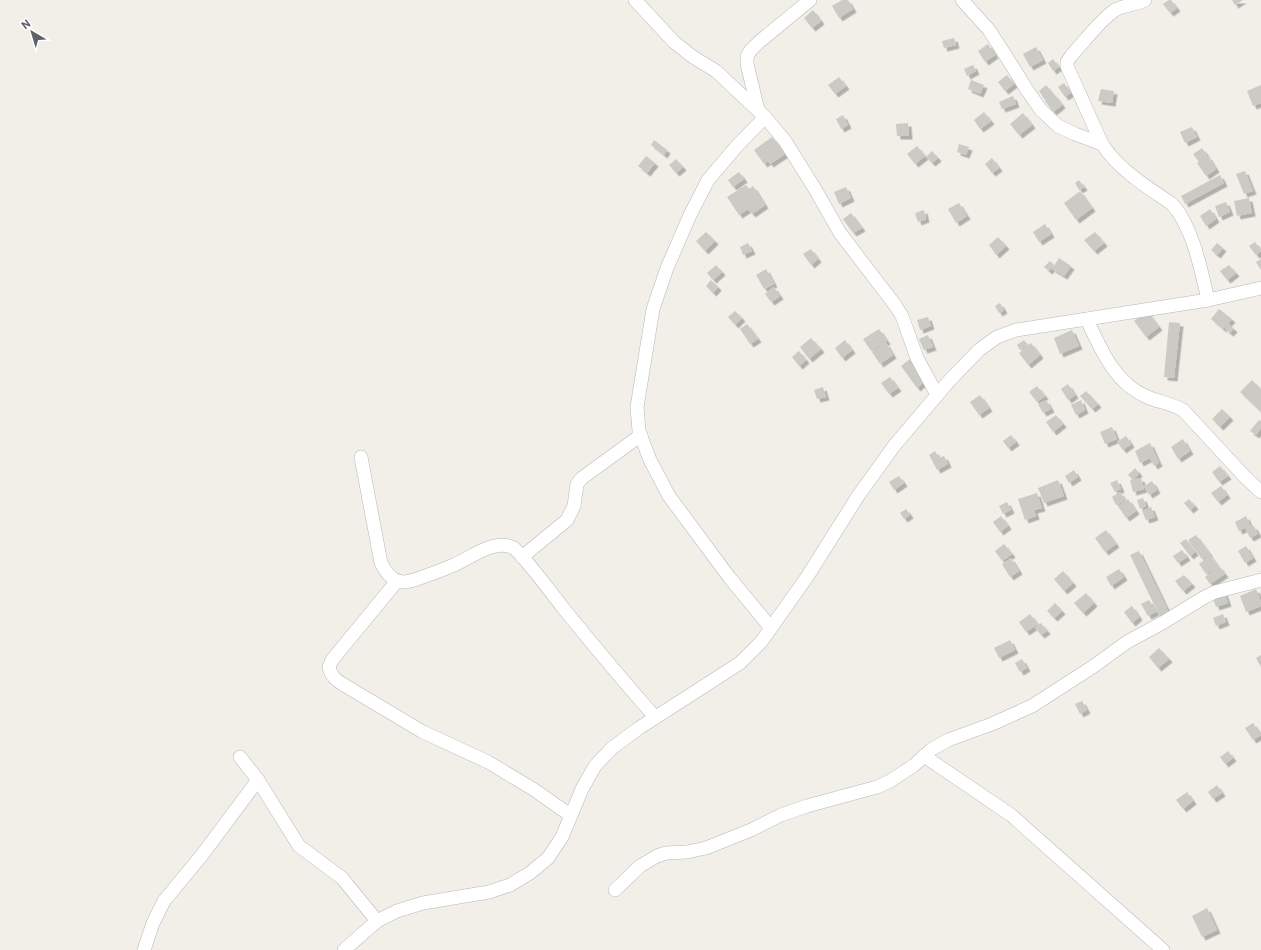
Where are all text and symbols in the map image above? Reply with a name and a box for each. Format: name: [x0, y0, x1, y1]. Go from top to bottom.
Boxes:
north arrow: [12, 12, 52, 52]
text: N: [19, 17, 33, 32]

